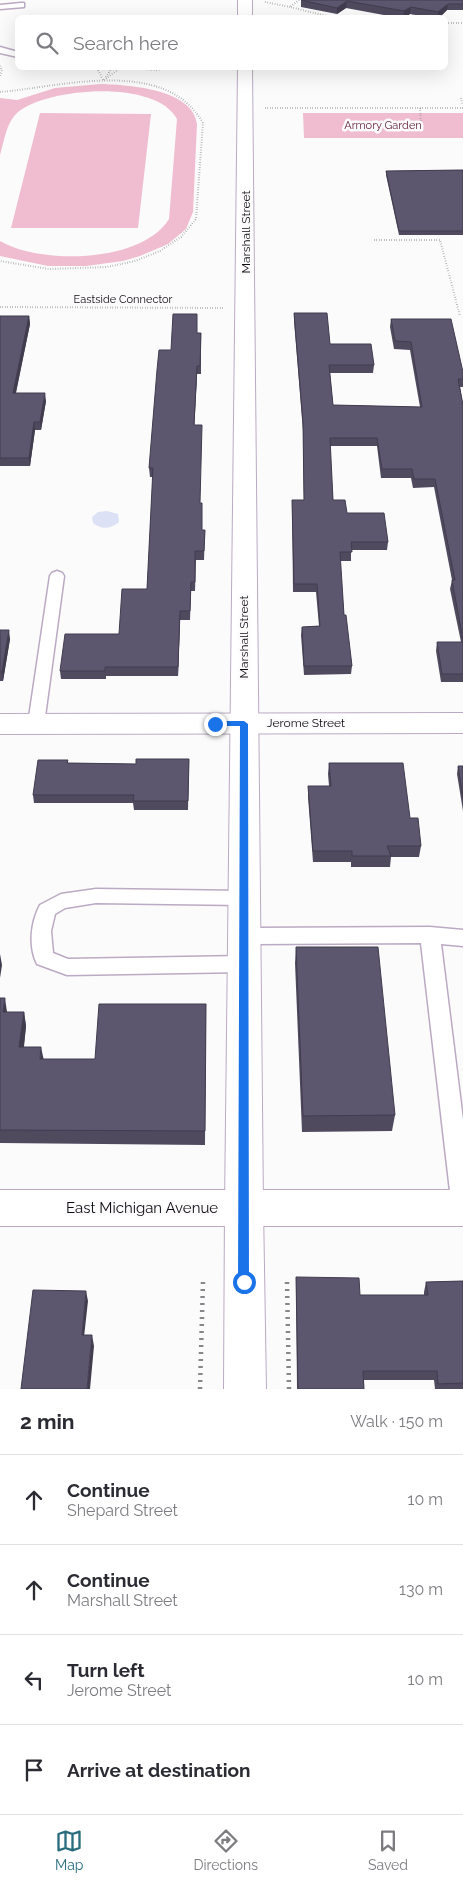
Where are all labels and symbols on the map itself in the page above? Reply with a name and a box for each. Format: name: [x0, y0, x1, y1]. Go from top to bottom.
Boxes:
park label: Armory Garden: [344, 119, 422, 132]
street label: Marshall Street: [239, 190, 253, 274]
street label: Eastside Connector: [74, 293, 173, 306]
street label: Marshall Street: [237, 595, 251, 679]
route end: [204, 713, 227, 736]
street label: Jerome Street: [267, 716, 345, 730]
street label: East Michigan Avenue: [66, 1199, 218, 1217]
route start: [233, 1271, 256, 1294]

